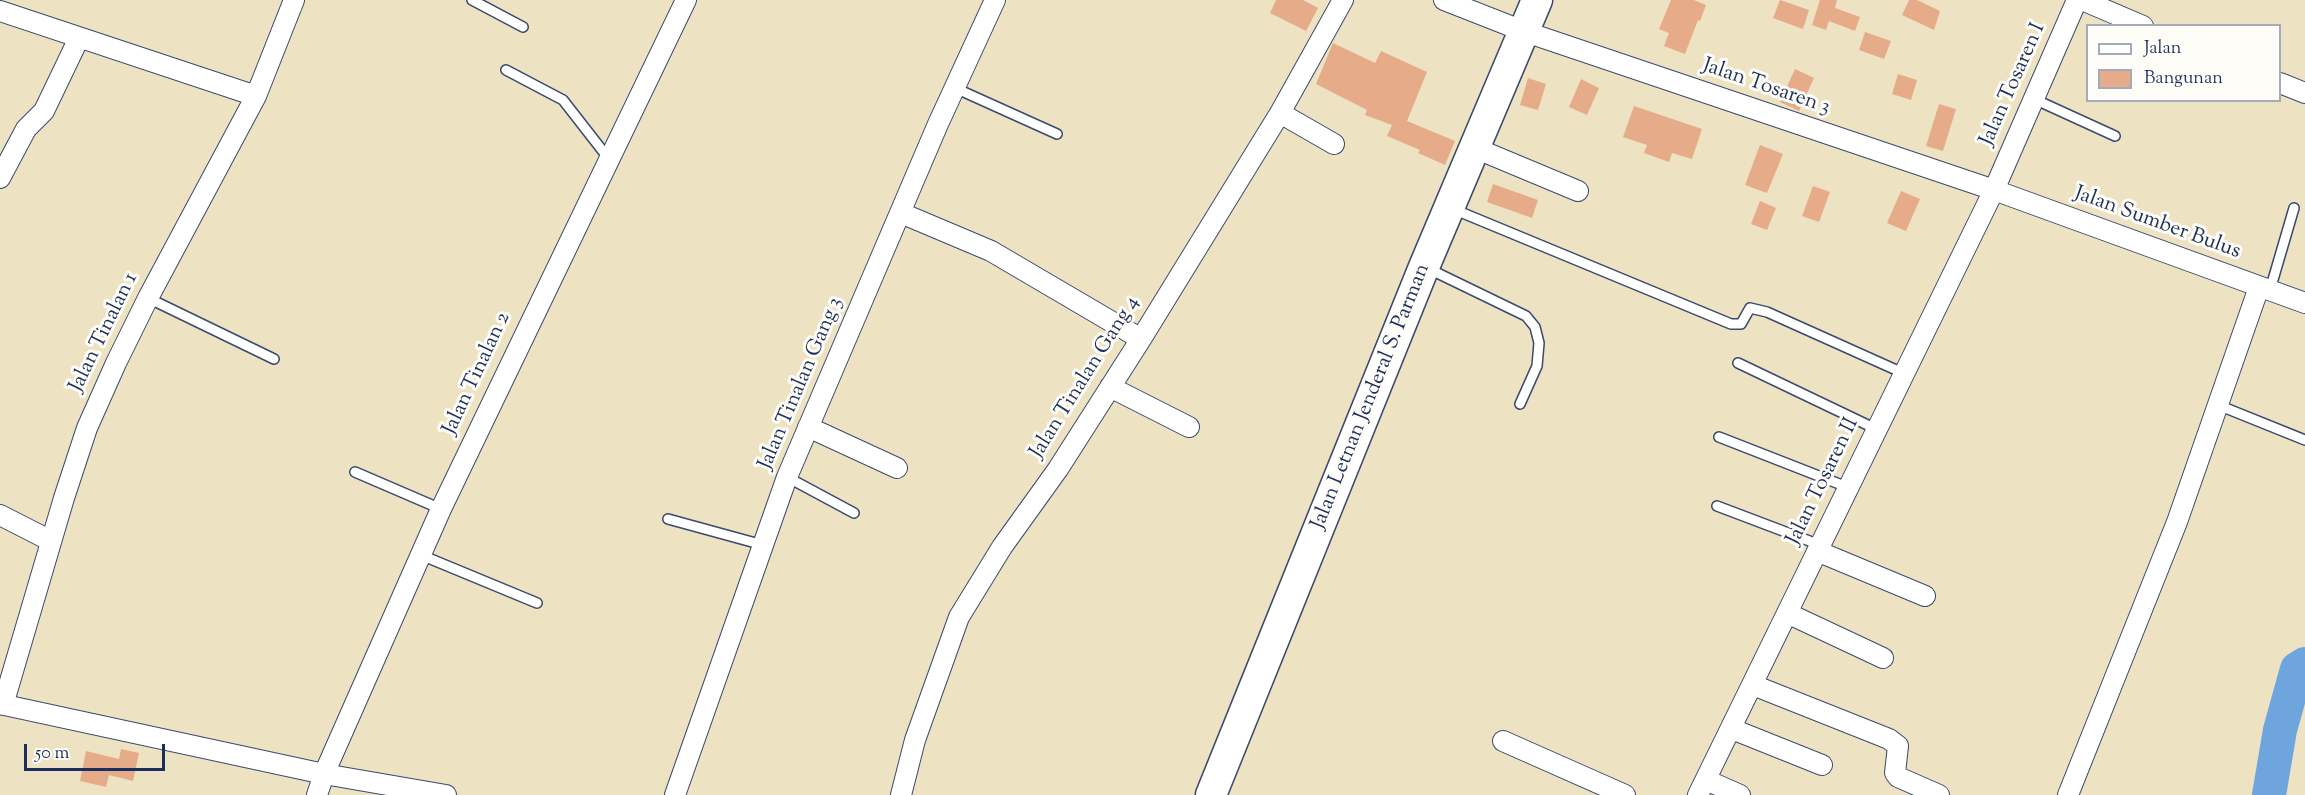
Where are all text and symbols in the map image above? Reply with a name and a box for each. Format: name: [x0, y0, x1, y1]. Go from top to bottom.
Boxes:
street label: Jalan Tosaren I: [1976, 20, 2052, 150]
legend: [2086, 24, 2281, 102]
text: Jalan: [2144, 36, 2181, 62]
street label: Jalan Tosaren 3: [1699, 54, 1833, 122]
text: Bangunan: [2144, 66, 2223, 92]
street label: Jalan Sumber Bulus: [2071, 182, 2243, 266]
street label: Jalan Letnan Jenderal S. Parman: [1307, 261, 1437, 533]
street label: Jalan Tinalan 1: [65, 269, 145, 397]
street label: Jalan Tinalan Gang 4: [1026, 292, 1146, 464]
street label: Jalan Tinalan Gang 3: [754, 294, 850, 474]
street label: Jalan Tinalan 2: [439, 309, 517, 439]
street label: Jalan Tosaren II: [1782, 414, 1866, 550]
scale bar: [27, 732, 168, 770]
text: 50 m: [35, 741, 69, 767]

